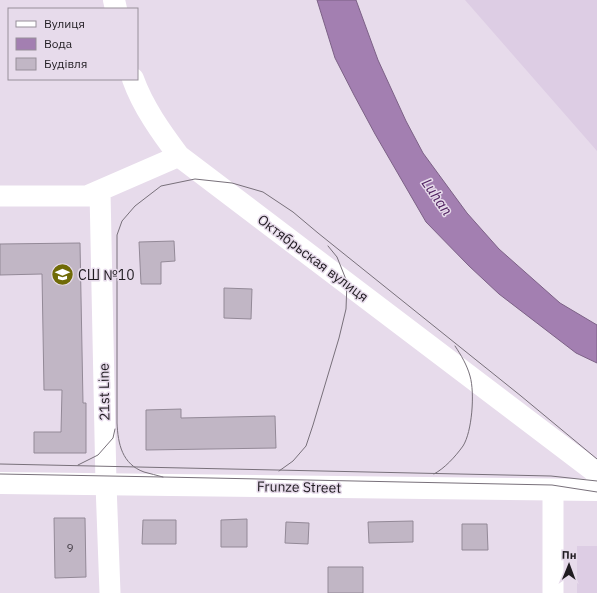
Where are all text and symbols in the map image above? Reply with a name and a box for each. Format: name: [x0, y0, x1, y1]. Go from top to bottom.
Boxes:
legend: [8, 8, 138, 80]
text: Вулиця: [44, 16, 85, 31]
text: Вода: [44, 36, 73, 51]
text: Будівля: [44, 56, 87, 71]
water label: Luhan: [418, 174, 457, 219]
street label: Октябрьская вулиця: [254, 210, 372, 306]
school or university icon: СШ №10: [49, 262, 75, 288]
place label: СШ №10: [78, 266, 135, 284]
street label: 21st Line: [94, 363, 114, 421]
street label: Frunze Street: [257, 477, 341, 497]
house number: 9: [66, 540, 74, 555]
north arrow: [549, 545, 589, 585]
text: Пн: [562, 548, 577, 562]

